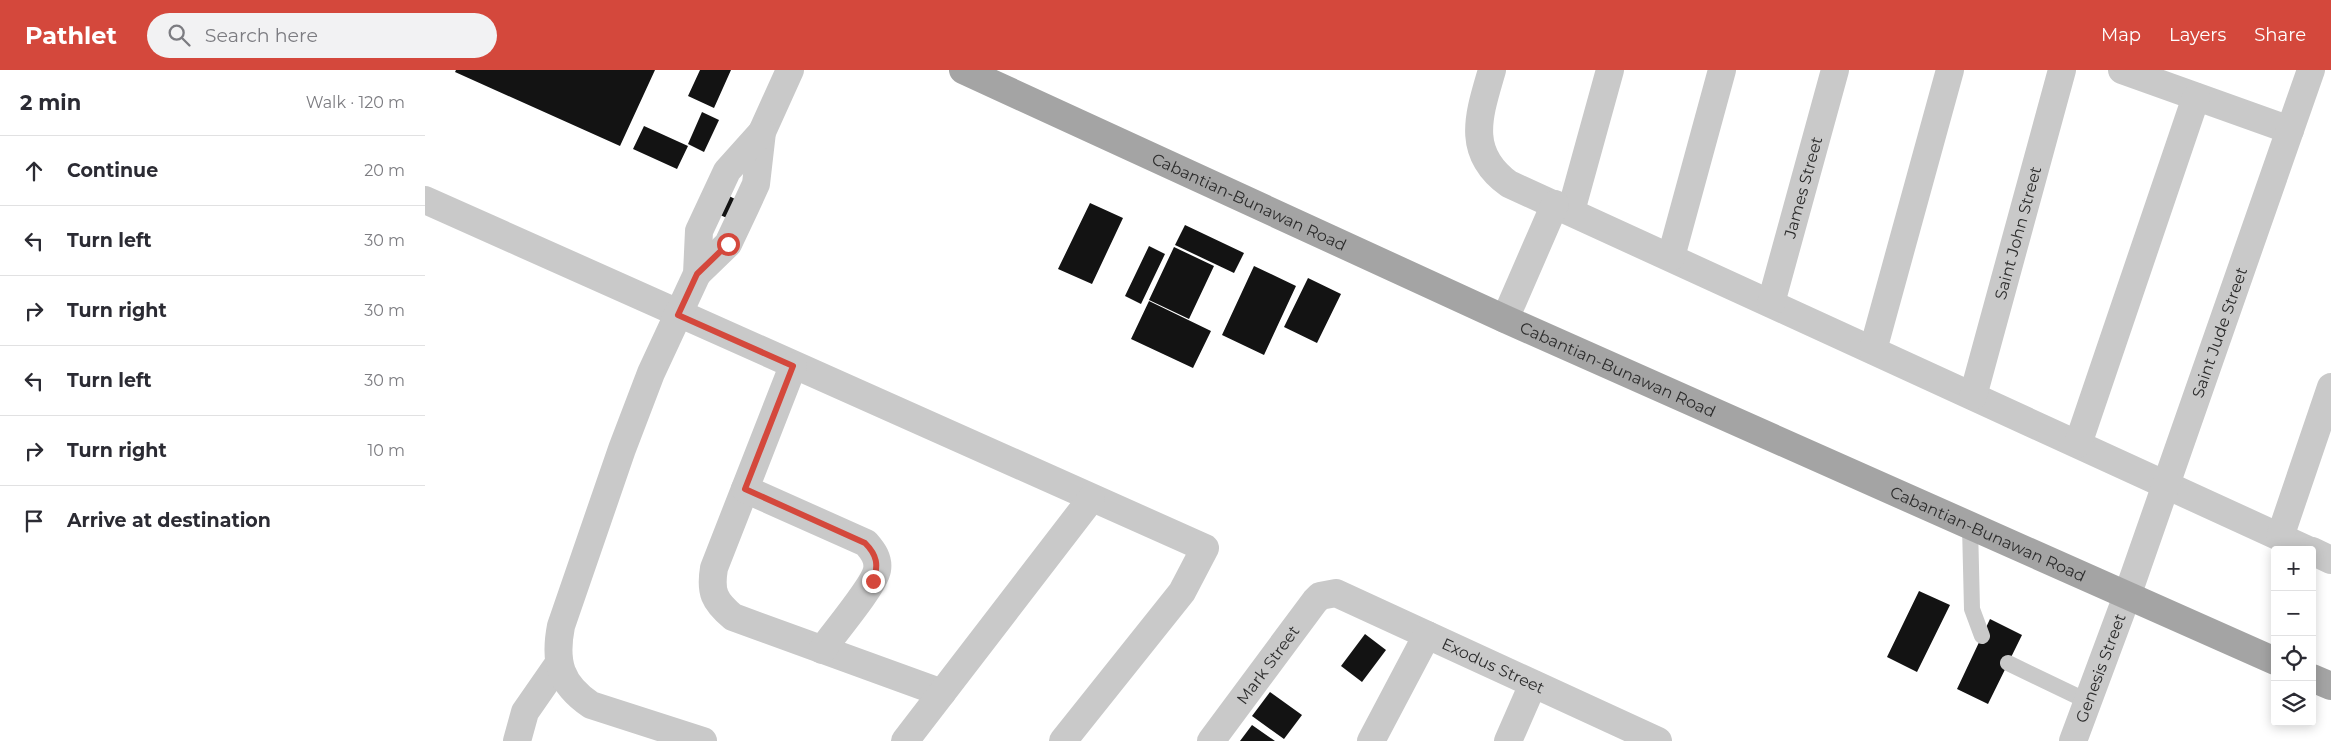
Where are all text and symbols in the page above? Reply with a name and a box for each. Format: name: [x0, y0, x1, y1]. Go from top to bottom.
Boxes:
search box: [147, 13, 497, 58]
text: Pathlet: [25, 21, 117, 50]
icon: search: [165, 21, 193, 49]
text: Search here: [205, 24, 318, 47]
text: Map: [2101, 24, 2141, 46]
text: Layers: [2169, 24, 2226, 46]
text: Share: [2254, 24, 2306, 46]
text: 2 min: [20, 90, 81, 115]
text: Walk · 120 m: [306, 93, 405, 112]
street label: James Street: [1780, 134, 1826, 241]
street label: Cabantian-Bunawan Road: [1149, 149, 1349, 255]
icon: ahead: [20, 157, 48, 185]
text: Continue: [67, 159, 158, 182]
text: 20 m: [364, 161, 405, 180]
street label: Saint John Street: [1991, 164, 2045, 302]
icon: left: [20, 227, 48, 255]
text: Turn left: [67, 229, 152, 252]
text: 30 m: [364, 231, 405, 250]
route start: [717, 233, 740, 256]
street label: Saint Jude Street: [2188, 264, 2251, 400]
icon: right: [20, 297, 48, 325]
text: Turn right: [67, 299, 167, 322]
text: 30 m: [364, 301, 405, 320]
street label: Cabantian-Bunawan Road: [1517, 318, 1718, 421]
icon: left: [20, 367, 48, 395]
text: Turn left: [67, 369, 152, 392]
text: 30 m: [364, 371, 405, 390]
icon: right: [20, 437, 48, 465]
text: Turn right: [67, 439, 167, 462]
text: 10 m: [367, 441, 405, 460]
street label: Cabantian-Bunawan Road: [1887, 482, 2089, 586]
icon: arrive: [20, 507, 48, 535]
text: Arrive at destination: [67, 509, 271, 532]
map controls: [2271, 546, 2316, 726]
button: +: [2271, 546, 2316, 591]
route end: [862, 570, 885, 593]
button: −: [2271, 591, 2316, 636]
street label: Genesis Street: [2072, 610, 2130, 725]
street label: Mark Street: [1233, 622, 1304, 708]
street label: Exodus Street: [1439, 634, 1548, 698]
button: locate: [2271, 636, 2316, 681]
button: layers: [2271, 681, 2316, 726]

